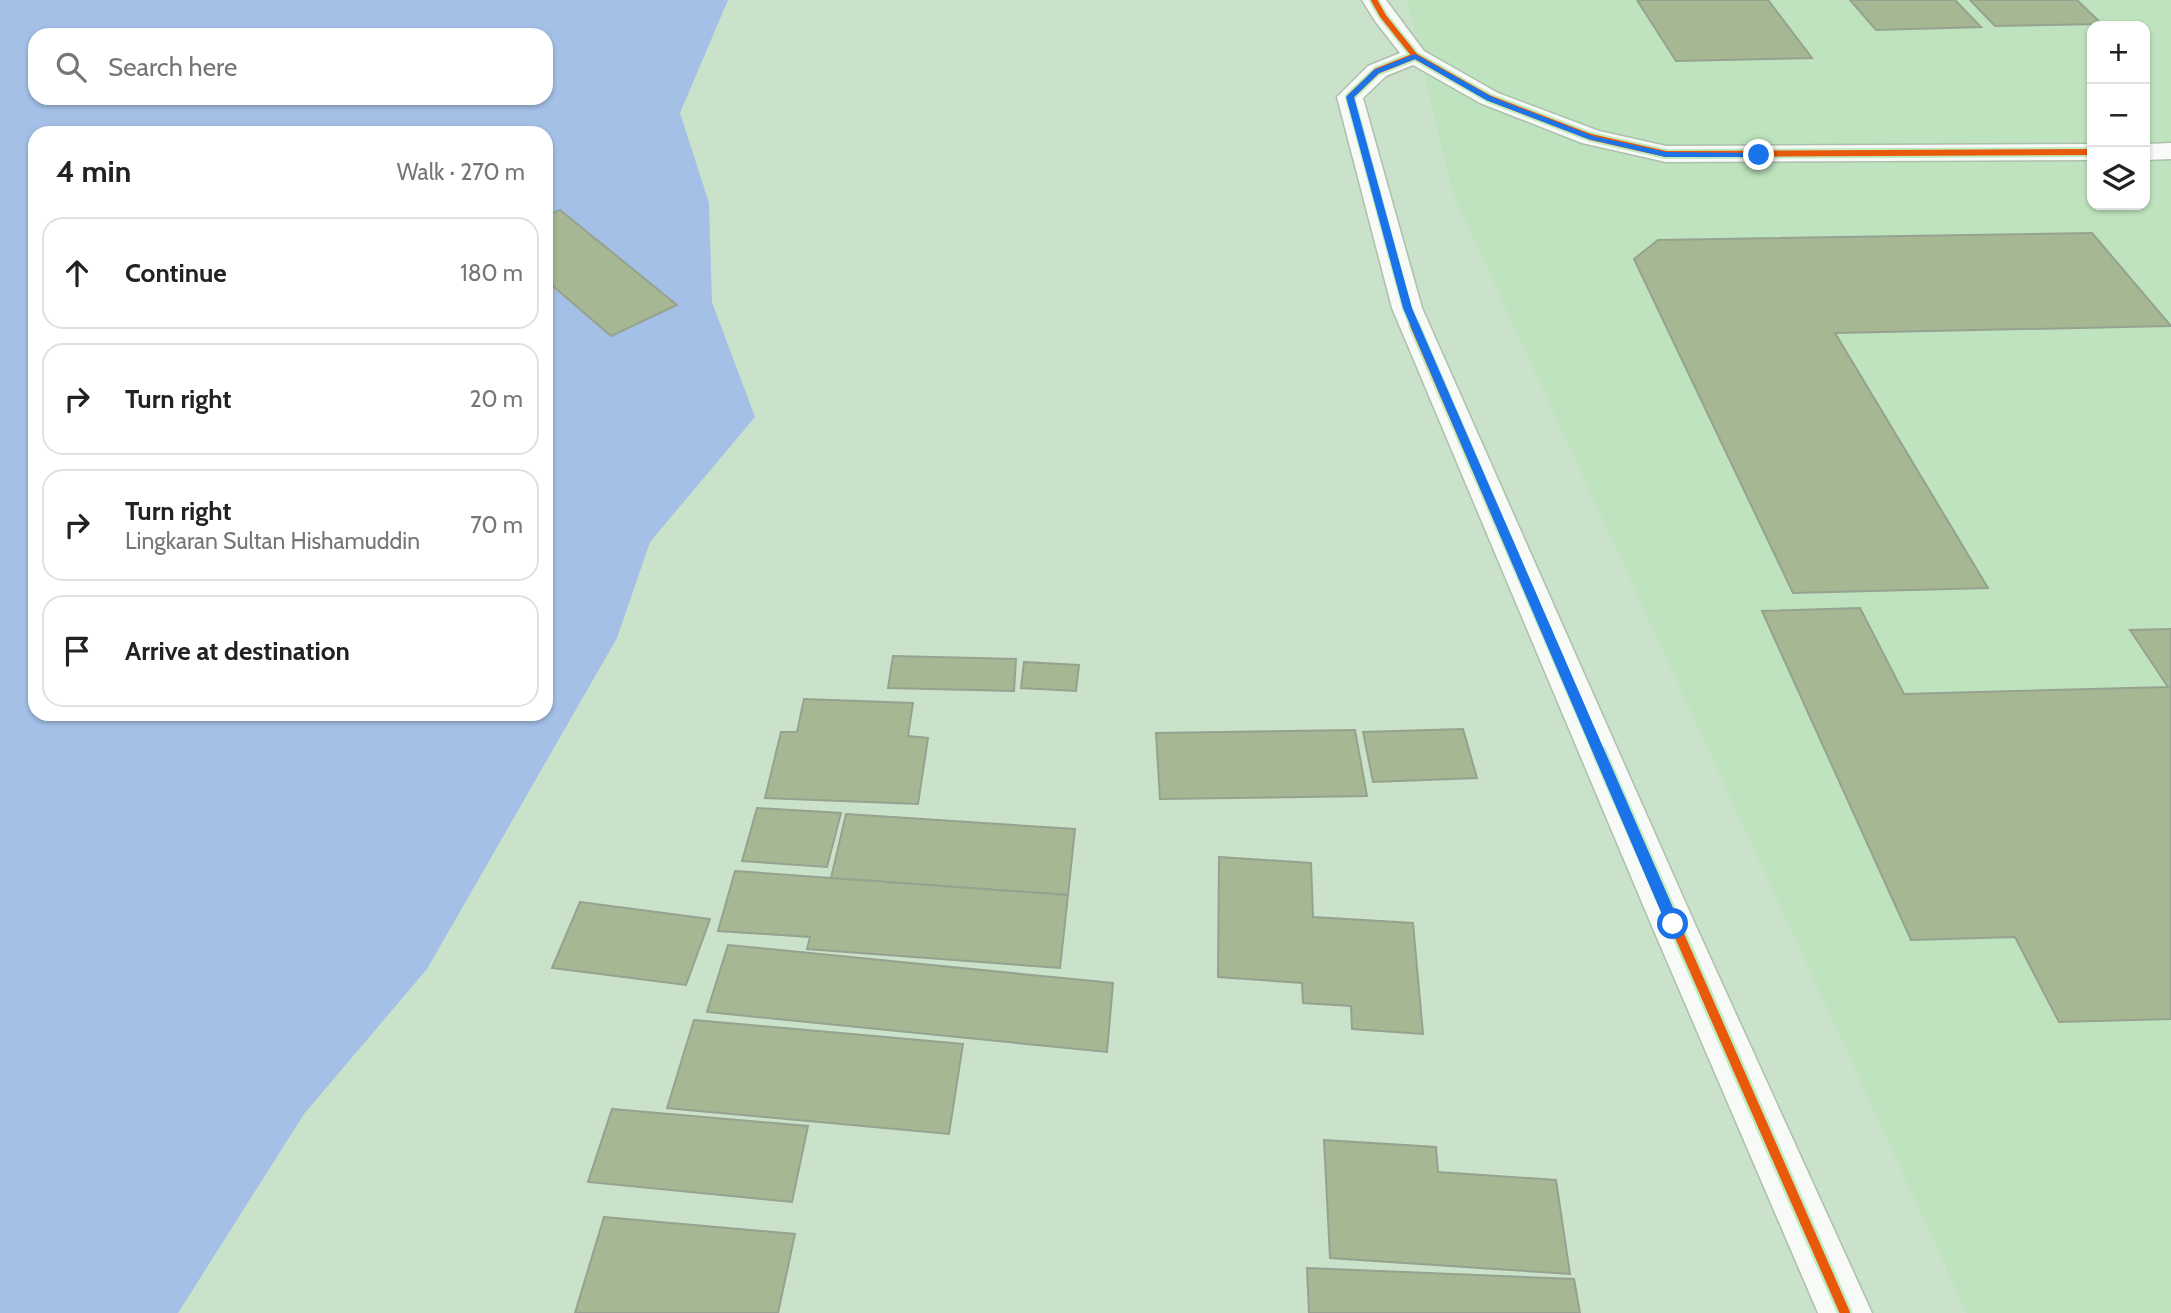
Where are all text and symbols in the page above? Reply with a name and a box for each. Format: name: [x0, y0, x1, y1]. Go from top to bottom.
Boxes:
map controls: [2087, 21, 2150, 210]
button: +: [2087, 21, 2150, 84]
search box: [28, 28, 553, 105]
icon: search: [52, 48, 90, 86]
text: Search here: [108, 51, 237, 83]
button: −: [2087, 84, 2150, 147]
route end: [1743, 139, 1774, 170]
button: layers: [2087, 147, 2150, 210]
text: 4 min: [56, 153, 131, 190]
text: Walk · 270 m: [397, 158, 525, 186]
icon: ahead: [58, 254, 96, 292]
text: Continue: [125, 257, 227, 289]
text: 180 m: [460, 259, 523, 287]
icon: right: [58, 380, 96, 418]
text: Turn right: [125, 383, 231, 415]
text: 20 m: [470, 385, 523, 413]
text: Turn right: [125, 495, 231, 527]
icon: right: [58, 506, 96, 544]
text: 70 m: [470, 511, 523, 539]
text: Lingkaran Sultan Hishamuddin: [125, 527, 420, 555]
icon: arrive: [58, 632, 96, 670]
text: Arrive at destination: [125, 635, 350, 667]
route start: [1657, 908, 1688, 939]

